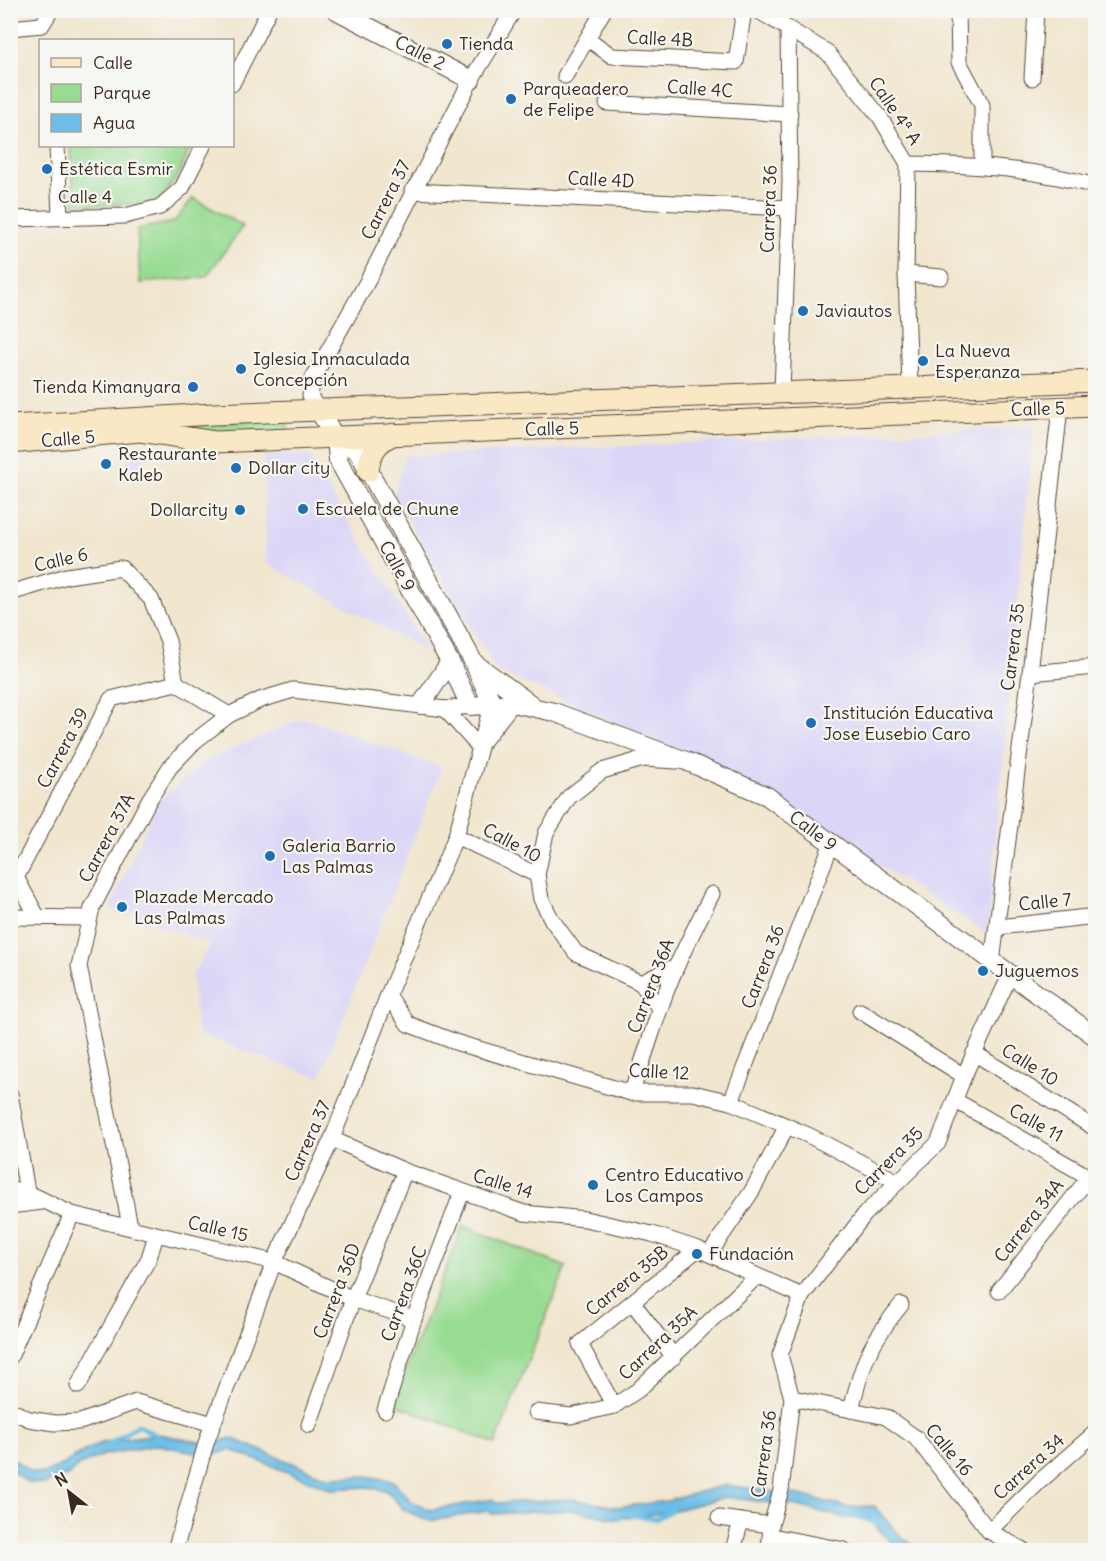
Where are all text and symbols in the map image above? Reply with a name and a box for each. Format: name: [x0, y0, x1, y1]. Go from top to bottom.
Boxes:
street label: Calle 4B: [626, 25, 694, 52]
street label: Calle 2: [391, 30, 450, 75]
place label: Tienda: [459, 32, 513, 55]
marker: Tienda: [440, 37, 454, 51]
legend: [39, 39, 234, 147]
text: Calle: [93, 51, 133, 74]
street label: Calle 4ª A: [864, 72, 927, 149]
street label: Calle 4C: [666, 75, 734, 102]
place label: Parqueadero de Felipe: [523, 77, 629, 121]
text: Parque: [93, 81, 151, 104]
marker: Parqueadero de Felipe: [504, 92, 518, 106]
text: Agua: [93, 111, 135, 134]
street label: Carrera 37: [356, 156, 416, 244]
place label: Estética Esmir: [59, 157, 174, 180]
marker: Estética Esmir: [40, 162, 54, 176]
street label: Carrera 36: [755, 165, 782, 253]
street label: Calle 4D: [567, 166, 635, 193]
street label: Calle 4: [58, 185, 112, 208]
place label: Javiautos: [815, 299, 892, 322]
marker: Javiautos: [796, 304, 810, 318]
place label: La Nueva Esperanza: [935, 339, 1020, 383]
place label: Iglesia Inmaculada Concepción: [253, 347, 410, 391]
marker: La Nueva Esperanza: [916, 354, 930, 368]
marker: Iglesia Inmaculada Concepción: [234, 362, 248, 376]
place label: Tienda Kimanyara: [33, 375, 181, 398]
marker: Tienda Kimanyara: [186, 380, 200, 394]
street label: Calle 5: [1010, 396, 1066, 421]
street label: Calle 5: [524, 416, 580, 441]
street label: Calle 5: [40, 425, 96, 452]
place label: Restaurante Kaleb: [118, 442, 217, 486]
place label: Dollar city: [248, 456, 330, 479]
marker: Restaurante Kaleb: [99, 457, 113, 471]
marker: Dollar city: [229, 461, 243, 475]
place label: Escuela de Chune: [315, 497, 459, 520]
place label: Dollarcity: [150, 498, 228, 521]
marker: Escuela de Chune: [296, 502, 310, 516]
marker: Dollarcity: [233, 503, 247, 517]
street label: Calle 9: [374, 536, 421, 595]
street label: Calle 6: [32, 542, 90, 577]
street label: Carrera 35: [996, 602, 1029, 692]
place label: Institución Educativa Jose Eusebio Caro: [823, 701, 994, 745]
street label: Carrera 39: [32, 703, 93, 792]
marker: Institución Educativa Jose Eusebio Caro: [804, 716, 818, 730]
street label: Carrera 37A: [73, 789, 140, 886]
street label: Calle 9: [785, 805, 842, 856]
street label: Calle 10: [479, 818, 545, 868]
place label: Galeria Barrio Las Palmas: [282, 834, 396, 878]
marker: Galeria Barrio Las Palmas: [263, 849, 277, 863]
place label: Plazade Mercado Las Palmas: [134, 885, 274, 929]
street label: Calle 7: [1017, 887, 1073, 916]
marker: Plazade Mercado Las Palmas: [115, 900, 129, 914]
street label: Carrera 36: [736, 922, 789, 1012]
street label: Carrera 36A: [622, 935, 679, 1036]
place label: Juguemos: [995, 959, 1079, 982]
marker: Juguemos: [976, 964, 990, 978]
street label: Calle 10: [997, 1038, 1063, 1091]
street label: Calle 12: [628, 1058, 690, 1085]
street label: Carrera 37: [279, 1096, 336, 1185]
street label: Calle 11: [1005, 1098, 1067, 1147]
street label: Carrera 35: [849, 1121, 928, 1200]
place label: Centro Educativo Los Campos: [605, 1163, 744, 1207]
street label: Calle 14: [470, 1164, 536, 1204]
street label: Carrera 34A: [989, 1174, 1068, 1267]
marker: Centro Educativo Los Campos: [586, 1178, 600, 1192]
street label: Calle 15: [186, 1210, 251, 1247]
street label: Carrera 36D: [308, 1240, 365, 1342]
street label: Carrera 35B: [581, 1240, 673, 1321]
place label: Fundación: [709, 1242, 794, 1265]
street label: Carrera 36C: [376, 1243, 431, 1345]
marker: Fundación: [690, 1247, 704, 1261]
street label: Carrera 35A: [613, 1300, 702, 1385]
street label: Carrera 36: [746, 1409, 781, 1499]
street label: Calle 16: [921, 1419, 978, 1481]
street label: Carrera 34: [988, 1429, 1069, 1505]
north arrow: [39, 1462, 99, 1522]
text: N: [51, 1468, 71, 1491]

